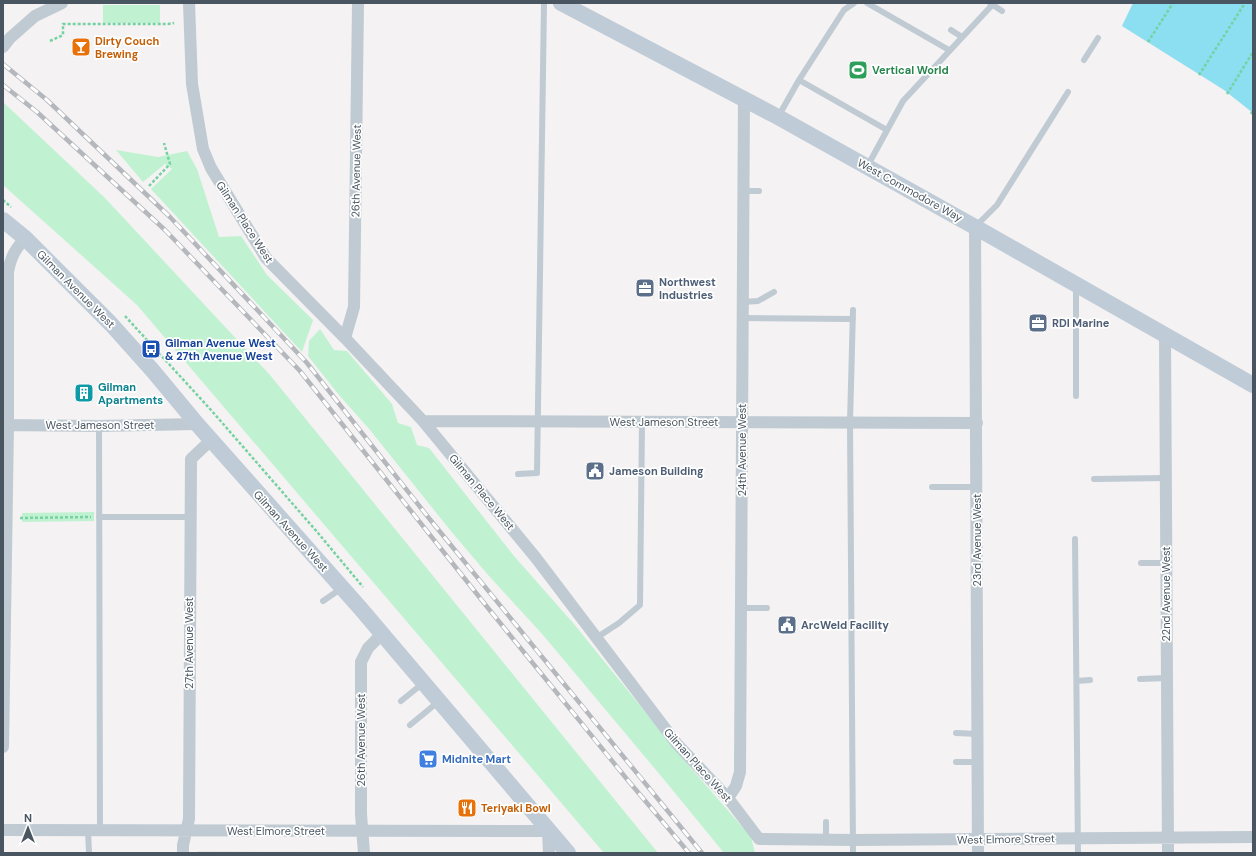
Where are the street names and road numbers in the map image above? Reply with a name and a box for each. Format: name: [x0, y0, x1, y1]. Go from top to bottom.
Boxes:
street label: 26th Avenue West: [348, 124, 364, 218]
street label: West Commodore Way: [855, 155, 965, 225]
street label: Gilman Place West: [213, 178, 277, 266]
street label: Gilman Avenue West: [34, 247, 118, 331]
street label: 24th Avenue West: [735, 404, 749, 496]
street label: West Jameson Street: [610, 415, 718, 429]
street label: West Jameson Street: [46, 418, 154, 432]
street label: Gilman Place West: [446, 451, 518, 533]
street label: Gilman Avenue West: [251, 487, 331, 575]
street label: 23rd Avenue West: [970, 494, 984, 586]
street label: 22nd Avenue West: [1159, 546, 1173, 642]
street label: 27th Avenue West: [182, 597, 196, 689]
street label: 26th Avenue West: [354, 693, 368, 787]
street label: Gilman Place West: [661, 725, 735, 805]
street label: West Elmore Street: [227, 824, 325, 838]
street label: West Elmore Street: [957, 831, 1055, 847]

